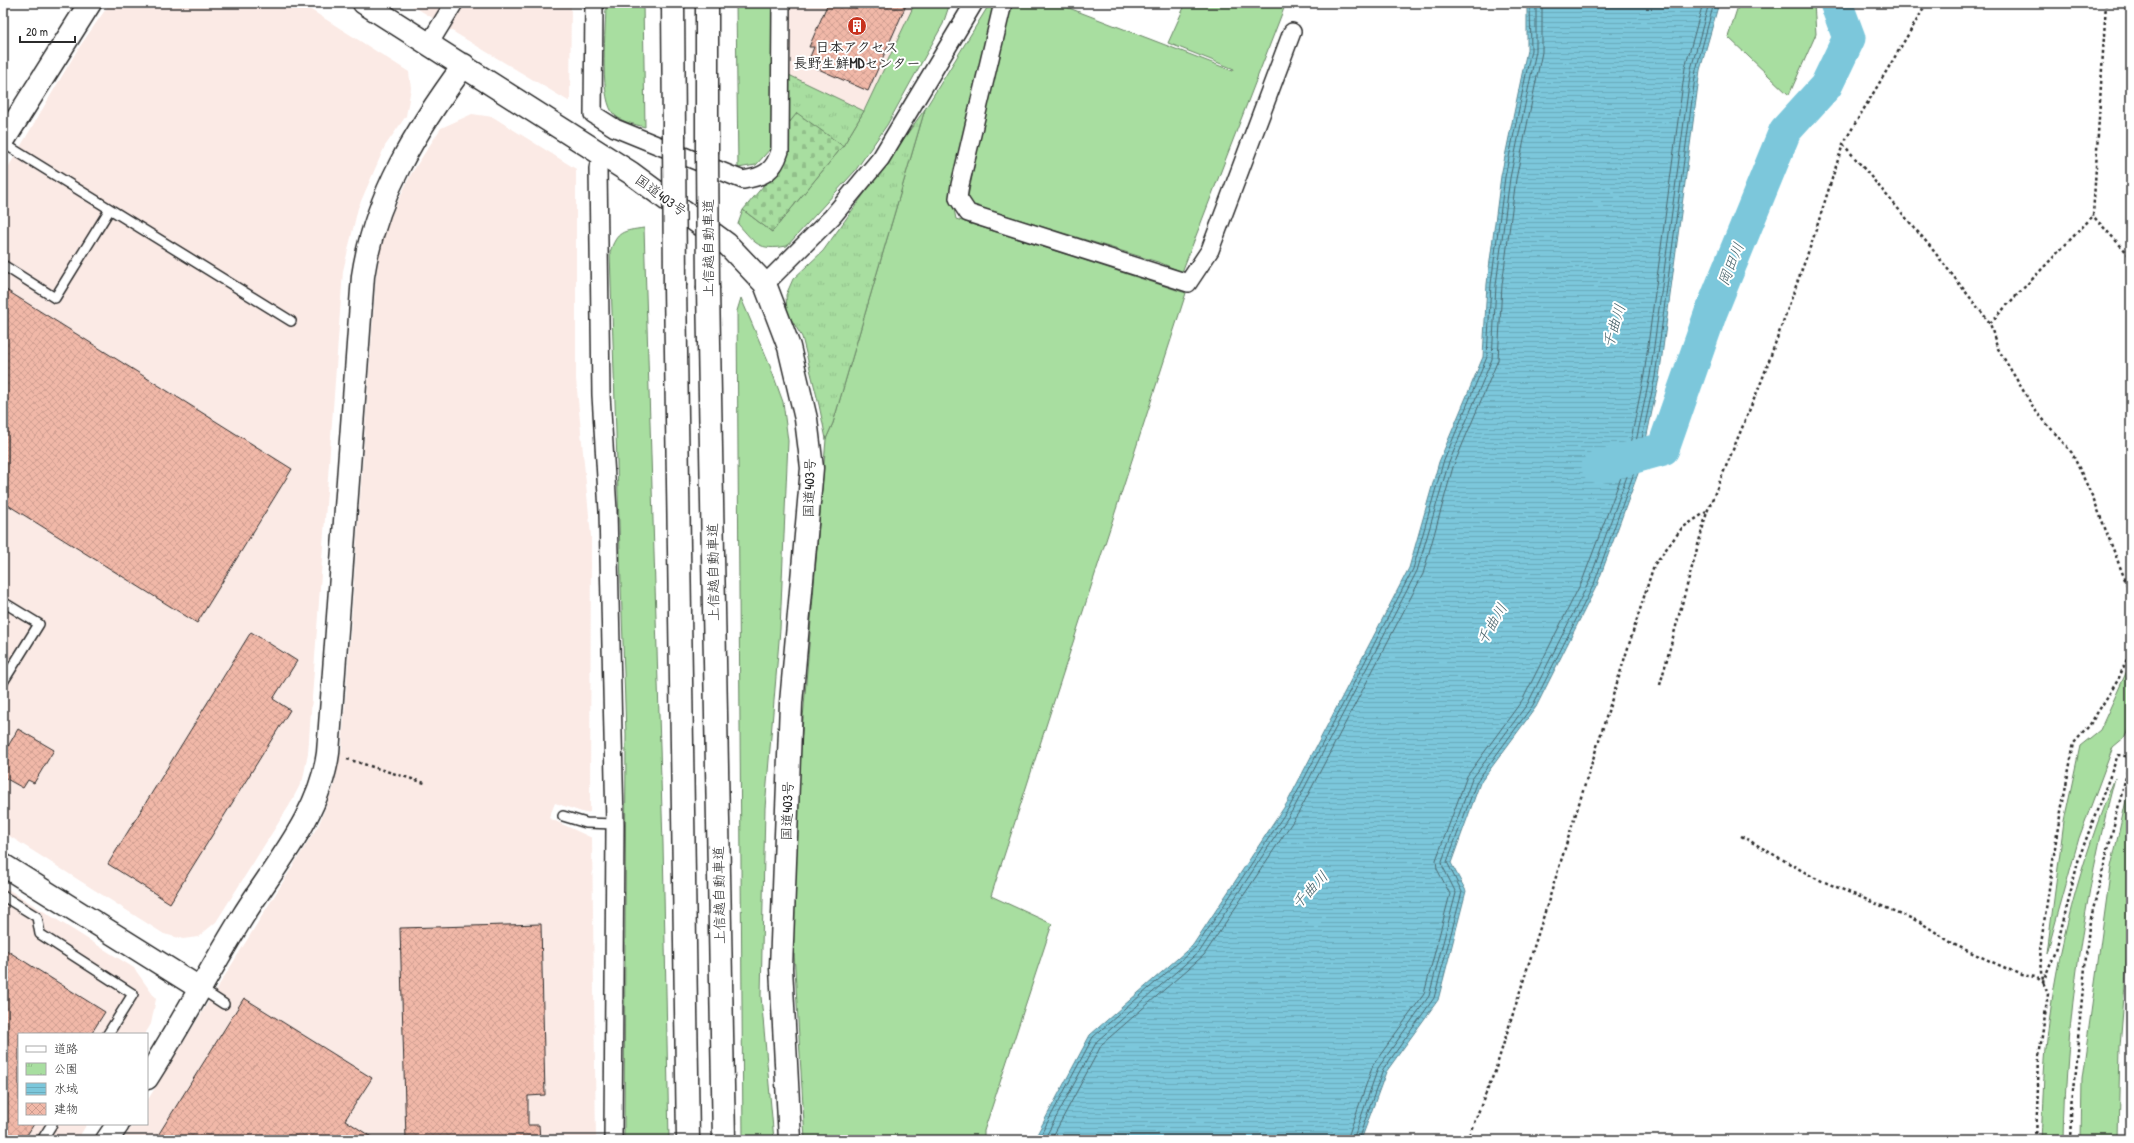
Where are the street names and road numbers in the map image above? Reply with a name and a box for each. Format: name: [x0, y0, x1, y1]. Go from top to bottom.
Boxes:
street label: 国道403号: [632, 169, 691, 220]
street label: 上信越自動車道: [698, 199, 717, 297]
street label: 国道403号: [798, 458, 819, 518]
street label: 上信越自動車道: [702, 523, 723, 621]
street label: 国道403号: [776, 781, 797, 841]
street label: 上信越自動車道: [708, 846, 729, 944]

